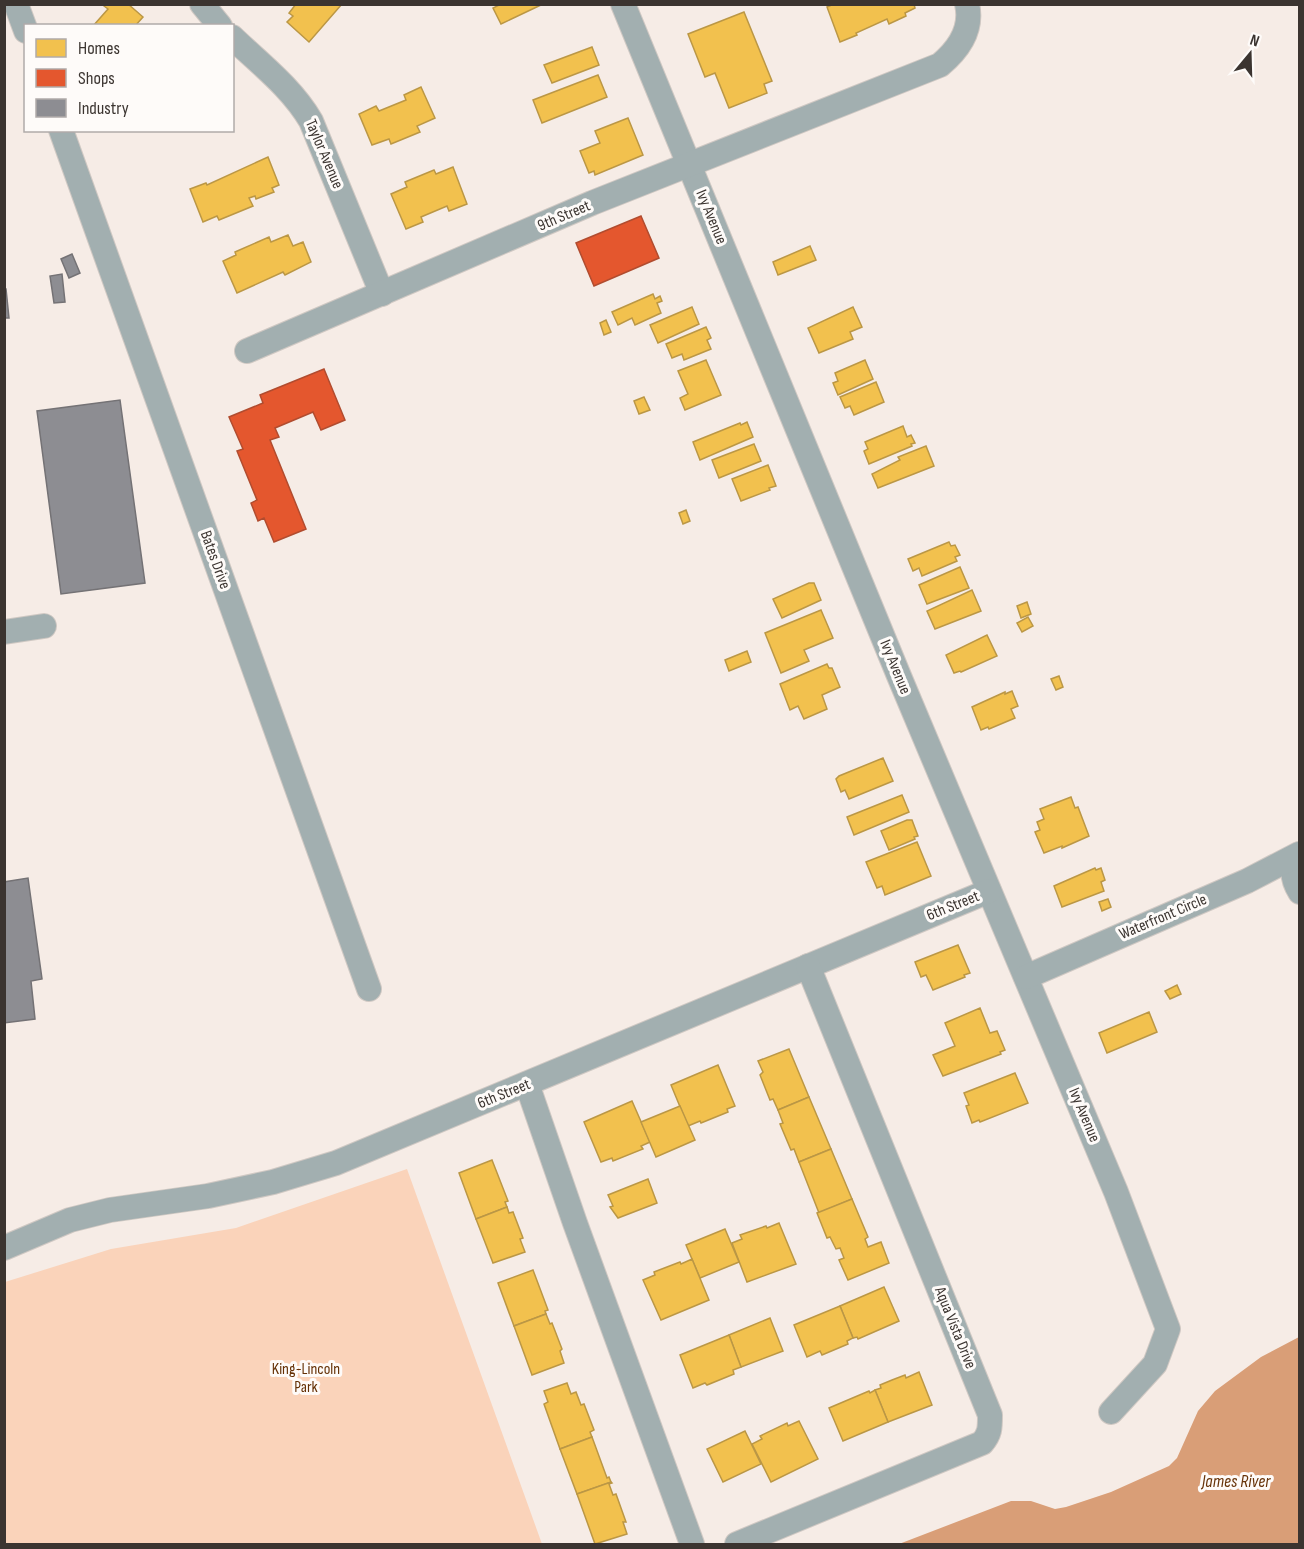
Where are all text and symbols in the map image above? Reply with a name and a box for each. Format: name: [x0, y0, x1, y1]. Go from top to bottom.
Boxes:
legend: [24, 24, 234, 132]
north arrow: [1220, 24, 1280, 84]
text: N: [1247, 31, 1262, 52]
text: Homes: [78, 38, 120, 59]
text: Shops: [78, 68, 115, 89]
text: Industry: [78, 98, 129, 119]
street label: Taylor Avenue: [301, 116, 347, 192]
street label: Ivy Avenue: [691, 187, 731, 247]
street label: 9th Street: [535, 196, 593, 236]
street label: Bates Drive: [196, 528, 234, 592]
street label: Ivy Avenue: [875, 637, 915, 697]
street label: 6th Street: [924, 887, 982, 925]
street label: Waterfront Circle: [1116, 890, 1210, 944]
street label: 6th Street: [475, 1075, 533, 1113]
street label: Ivy Avenue: [1064, 1085, 1104, 1145]
street label: Aqua Vista Drive: [930, 1283, 980, 1372]
park label: King-Lincoln Park: [272, 1360, 340, 1397]
water label: James River: [1201, 1471, 1271, 1492]

